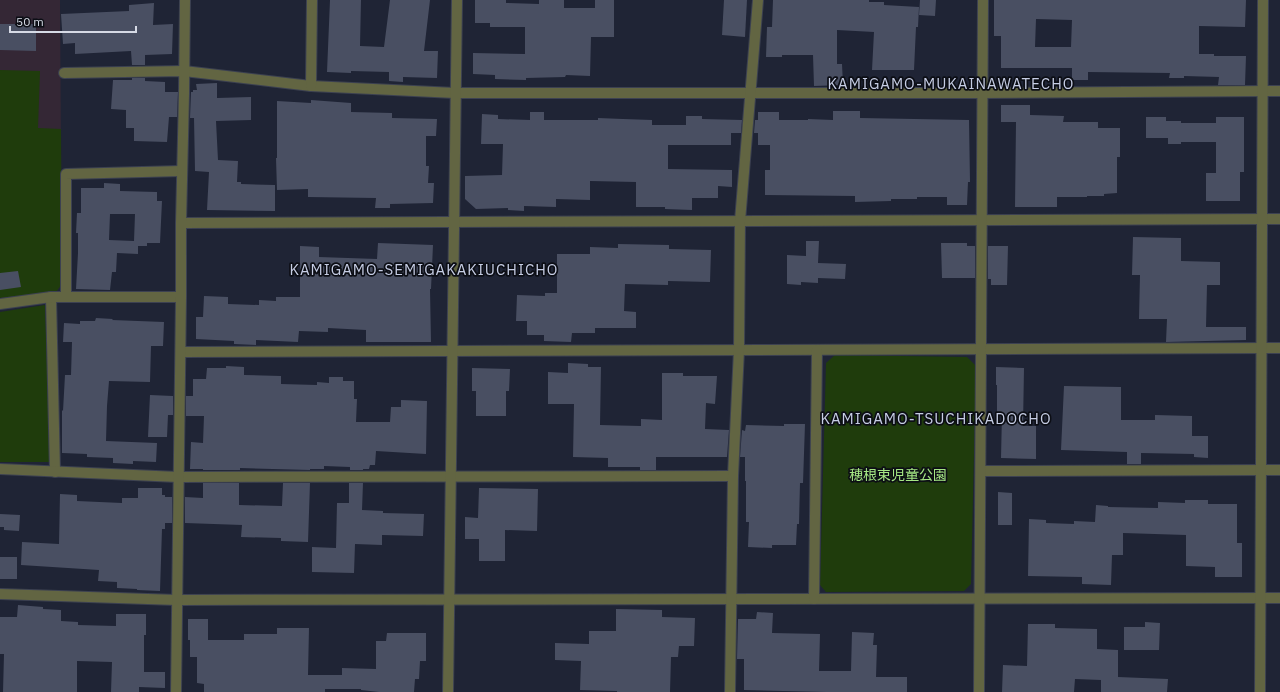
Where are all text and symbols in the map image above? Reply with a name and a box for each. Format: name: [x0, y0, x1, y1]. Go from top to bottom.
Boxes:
scale bar: [10, 8, 136, 34]
text: 50 m: [16, 14, 44, 29]
district label: KAMIGAMO-MUKAINAWATECHO: [828, 74, 1074, 93]
district label: KAMIGAMO-SEMIGAKAKIUCHICHO: [289, 260, 559, 279]
district label: KAMIGAMO-TSUCHIKADOCHO: [820, 409, 1052, 428]
park label: 穂根束児童公園: [849, 466, 947, 484]

